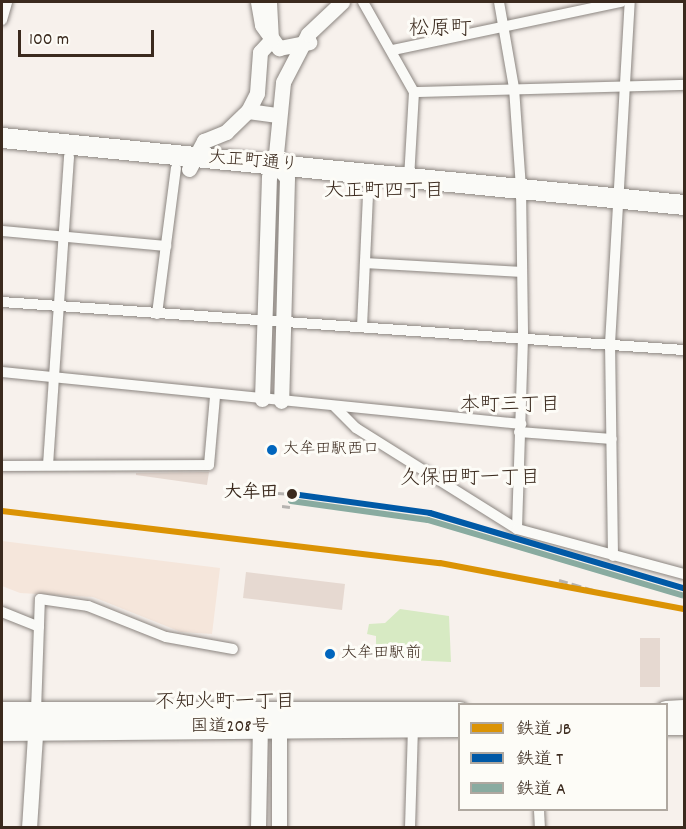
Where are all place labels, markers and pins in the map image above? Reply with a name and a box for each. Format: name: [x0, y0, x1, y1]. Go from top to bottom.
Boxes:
place label: 大牟田駅西口: [283, 440, 379, 460]
marker: 大牟田駅西口: [266, 444, 278, 456]
place label: 大牟田: [224, 483, 278, 505]
marker: 大牟田: [283, 485, 301, 503]
place label: 大牟田駅前: [341, 644, 421, 664]
marker: 大牟田駅前: [324, 648, 336, 660]

